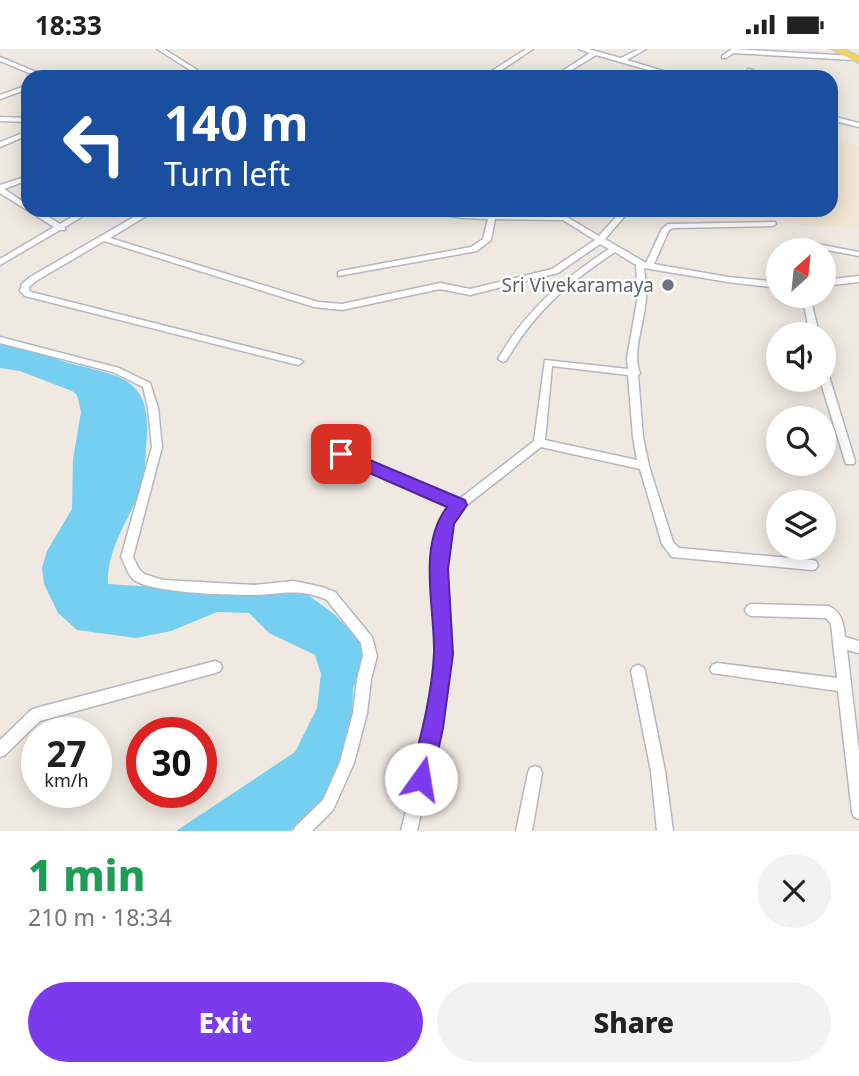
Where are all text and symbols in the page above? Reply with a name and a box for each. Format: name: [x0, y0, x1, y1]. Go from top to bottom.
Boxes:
text: 18:33: [35, 7, 102, 43]
text: 140 m: [164, 89, 309, 155]
icon: left: [49, 98, 140, 189]
text: Turn left: [164, 152, 290, 195]
north arrow: [766, 238, 836, 308]
map controls: [766, 238, 836, 560]
place label: Sri Vivekaramaya: [502, 272, 654, 298]
marker: Sri Vivekaramaya: [660, 277, 676, 293]
button: sound: [766, 322, 836, 392]
button: search: [766, 406, 836, 476]
pin: [311, 424, 371, 484]
icon: arrive: [322, 435, 360, 473]
button: layers: [766, 490, 836, 560]
speed limit sign: 30: [126, 717, 217, 808]
text: 27: [46, 730, 87, 777]
position arrow: [384, 742, 458, 816]
text: km/h: [44, 768, 89, 792]
text: 1 min: [28, 846, 145, 903]
button: close: [757, 854, 831, 928]
text: 210 m · 18:34: [28, 901, 172, 933]
button: Exit: [28, 982, 423, 1062]
button: Share: [437, 982, 831, 1062]

